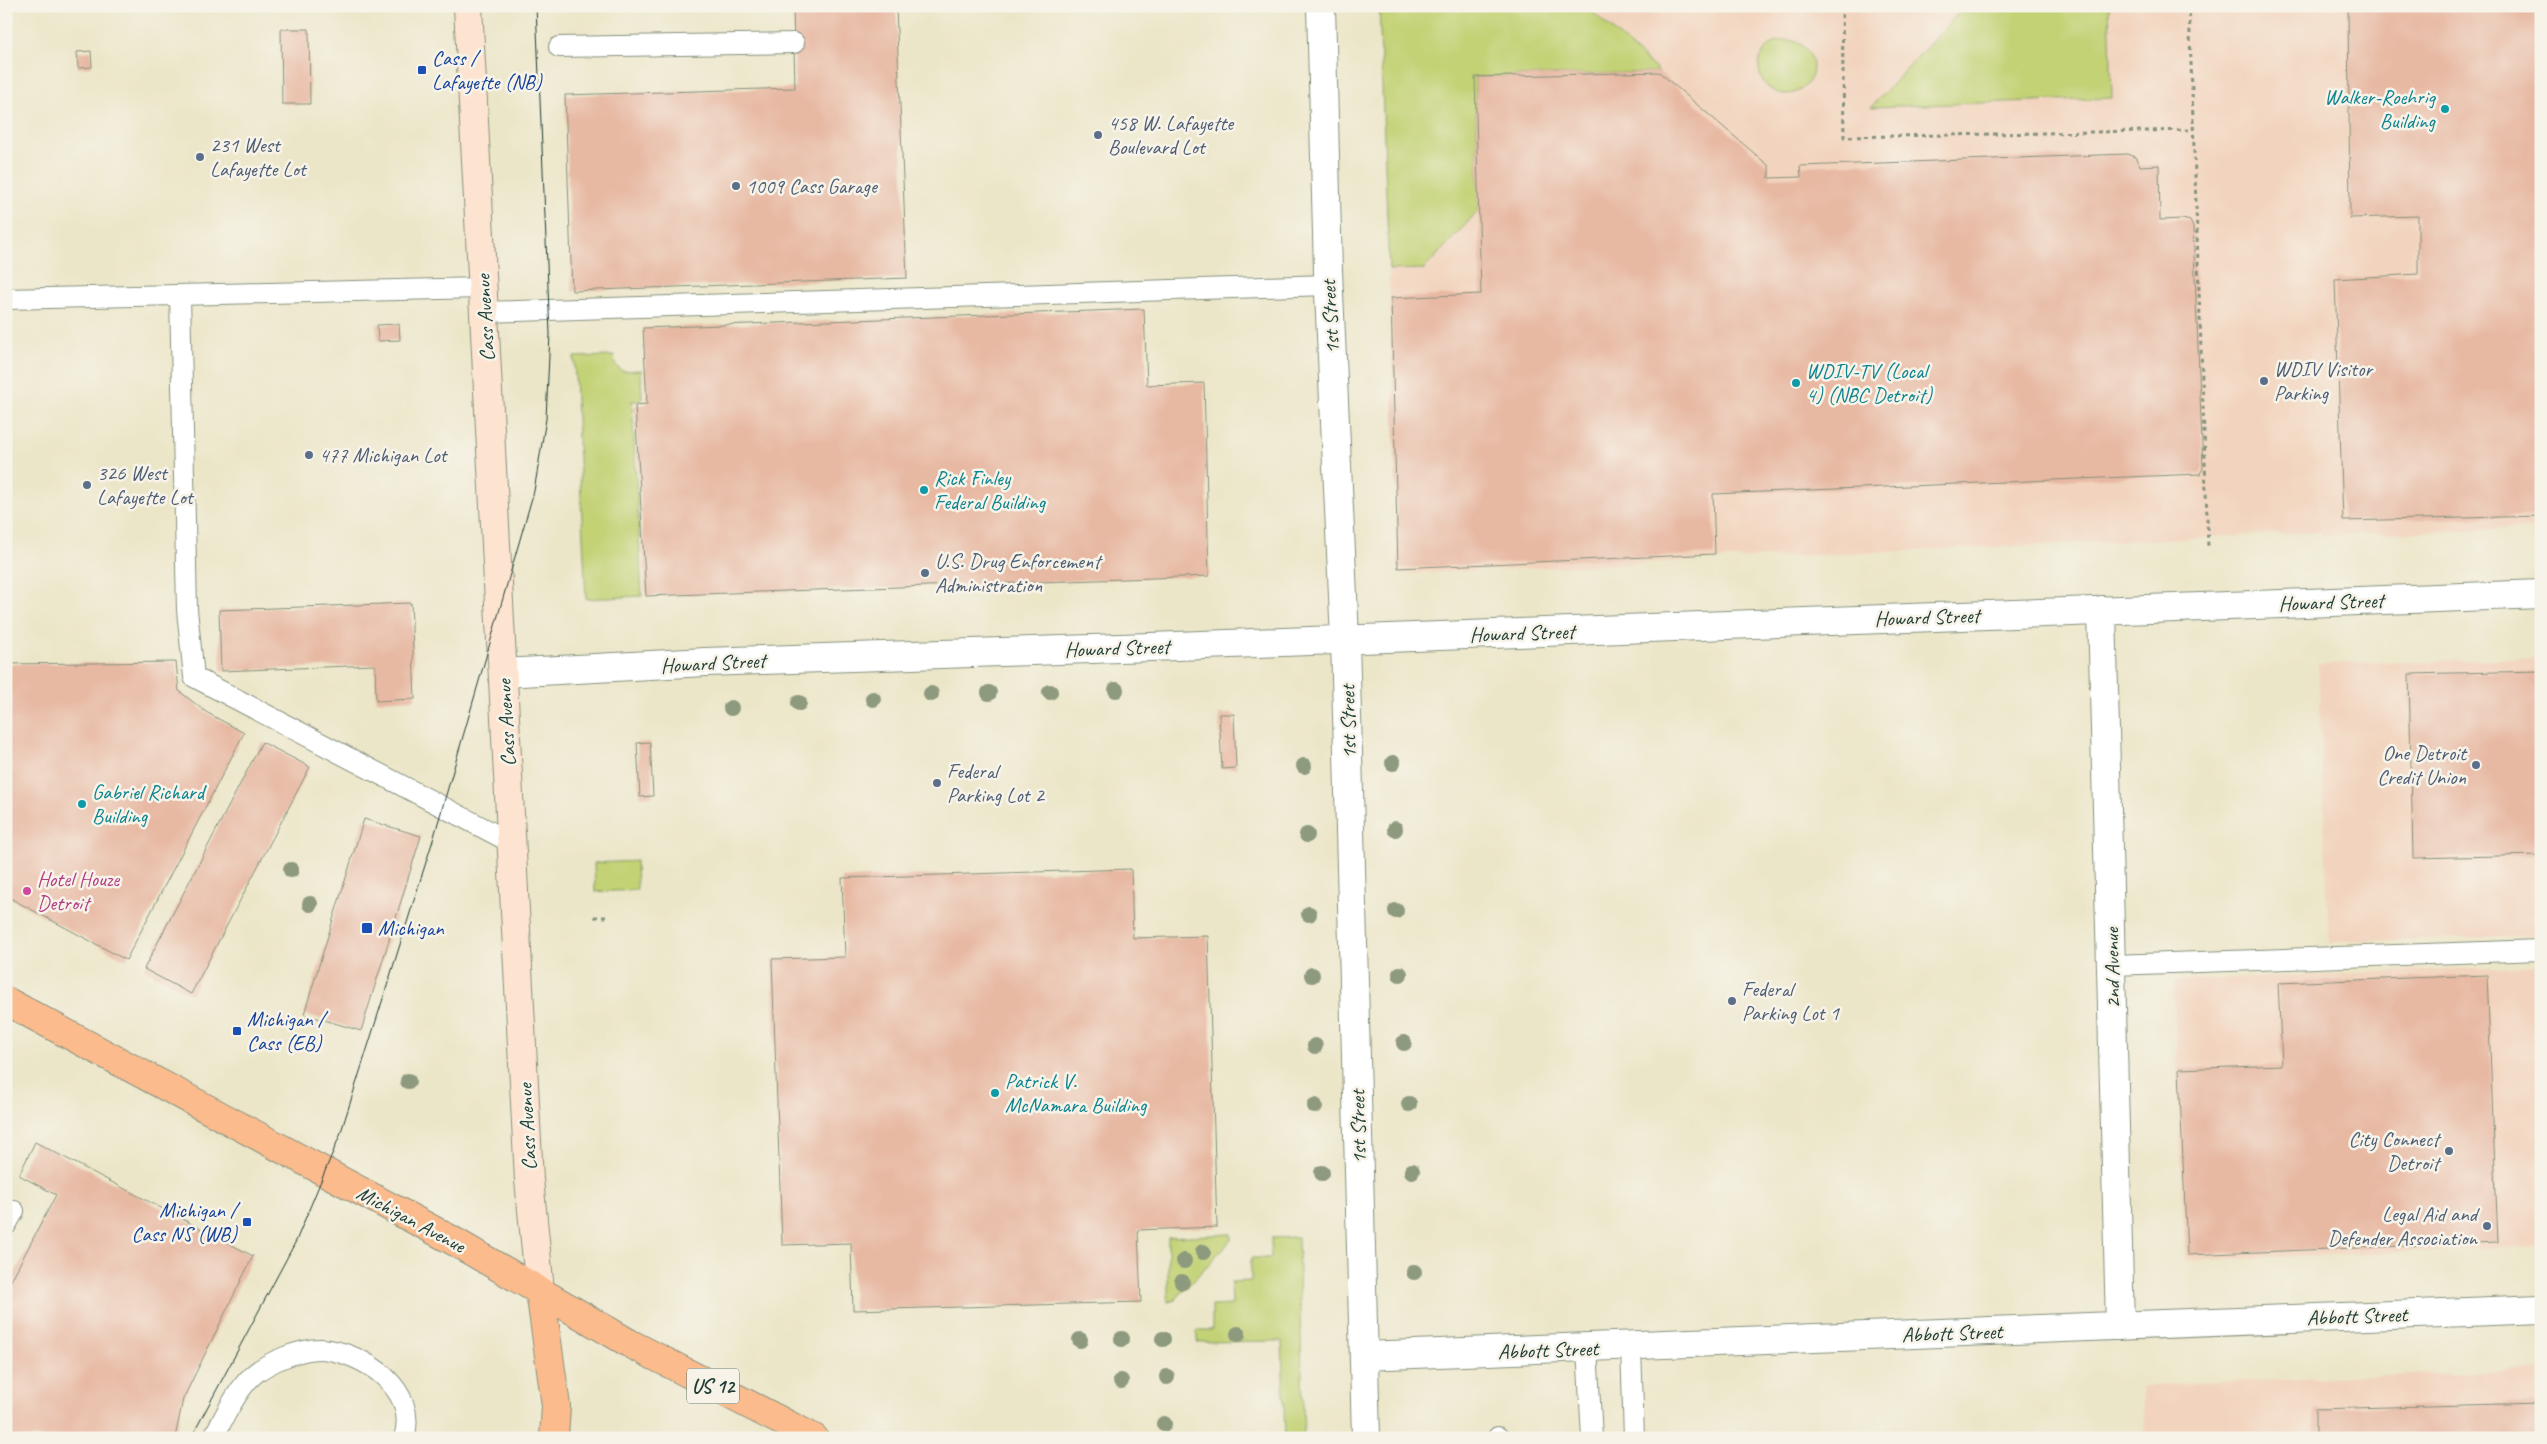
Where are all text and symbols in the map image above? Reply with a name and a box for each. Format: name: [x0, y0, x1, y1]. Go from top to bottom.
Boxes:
place label: Cass / Lafayette (NB): [432, 45, 543, 95]
marker: Cass / Lafayette (NB): [416, 64, 428, 76]
place label: Walker-Roehrig Building: [2324, 84, 2437, 134]
marker: Walker-Roehrig Building: [2439, 103, 2451, 115]
place label: 458 W. Lafayette Boulevard Lot: [1108, 110, 1235, 160]
marker: 458 W. Lafayette Boulevard Lot: [1092, 129, 1104, 141]
place label: 231 West Lafayette Lot: [210, 132, 308, 182]
marker: 231 West Lafayette Lot: [194, 151, 206, 163]
place label: 1009 Cass Garage: [746, 173, 879, 199]
marker: 1009 Cass Garage: [730, 180, 742, 192]
street label: Cass Avenue: [470, 272, 500, 362]
street label: 1st Street: [1315, 277, 1345, 355]
place label: WDIV Visitor Parking: [2274, 356, 2373, 406]
place label: WDIV-TV (Local 4) (NBC Detroit): [1806, 358, 1933, 408]
marker: WDIV Visitor Parking: [2258, 375, 2270, 387]
marker: WDIV-TV (Local 4) (NBC Detroit): [1790, 377, 1802, 389]
place label: 477 Michigan Lot: [319, 442, 449, 468]
marker: 477 Michigan Lot: [303, 449, 315, 461]
place label: 326 West Lafayette Lot: [97, 460, 195, 510]
place label: Rick Finley Federal Building: [934, 465, 1047, 515]
marker: 326 West Lafayette Lot: [81, 479, 93, 491]
marker: Rick Finley Federal Building: [918, 484, 930, 496]
place label: U.S. Drug Enforcement Administration: [935, 548, 1103, 598]
marker: U.S. Drug Enforcement Administration: [919, 567, 931, 579]
street label: Howard Street: [2278, 587, 2387, 617]
street label: Howard Street: [1874, 602, 1983, 632]
street label: Howard Street: [1469, 618, 1578, 648]
street label: Howard Street: [1064, 633, 1173, 663]
street label: Howard Street: [660, 647, 769, 679]
street label: Cass Avenue: [491, 677, 521, 767]
street label: 1st Street: [1334, 683, 1362, 759]
place label: One Detroit Credit Union: [2377, 740, 2468, 790]
place label: Federal Parking Lot 2: [947, 758, 1046, 808]
marker: One Detroit Credit Union: [2470, 759, 2482, 771]
marker: Federal Parking Lot 2: [931, 777, 943, 789]
place label: Gabriel Richard Building: [92, 779, 208, 829]
marker: Gabriel Richard Building: [76, 798, 88, 810]
place label: Hotel Houze Detroit: [37, 866, 120, 916]
marker: Hotel Houze Detroit: [21, 885, 33, 897]
place label: Michigan: [378, 915, 444, 941]
marker: Michigan: [360, 921, 374, 935]
street label: 2nd Avenue: [2098, 926, 2126, 1009]
place label: Federal Parking Lot 1: [1742, 976, 1841, 1026]
marker: Federal Parking Lot 1: [1726, 995, 1738, 1007]
place label: Michigan / Cass (EB): [247, 1006, 329, 1056]
marker: Michigan / Cass (EB): [231, 1025, 243, 1037]
place label: Patrick V. McNamara Building: [1005, 1068, 1148, 1118]
street label: Cass Avenue: [512, 1081, 542, 1171]
marker: Patrick V. McNamara Building: [989, 1087, 1001, 1099]
street label: 1st Street: [1344, 1088, 1372, 1164]
place label: City Connect Detroit: [2348, 1126, 2442, 1176]
marker: City Connect Detroit: [2443, 1145, 2455, 1157]
street label: Michigan Avenue: [352, 1180, 471, 1259]
place label: Michigan / Cass NS (WB): [132, 1197, 241, 1247]
place label: Legal Aid and Defender Association: [2328, 1201, 2481, 1251]
marker: Michigan / Cass NS (WB): [241, 1216, 253, 1228]
marker: Legal Aid and Defender Association: [2481, 1220, 2493, 1232]
street label: Abbott Street: [2306, 1301, 2410, 1331]
street label: Abbott Street: [1901, 1318, 2005, 1348]
street label: Abbott Street: [1497, 1335, 1601, 1365]
road number: US 12: [687, 1368, 739, 1404]

